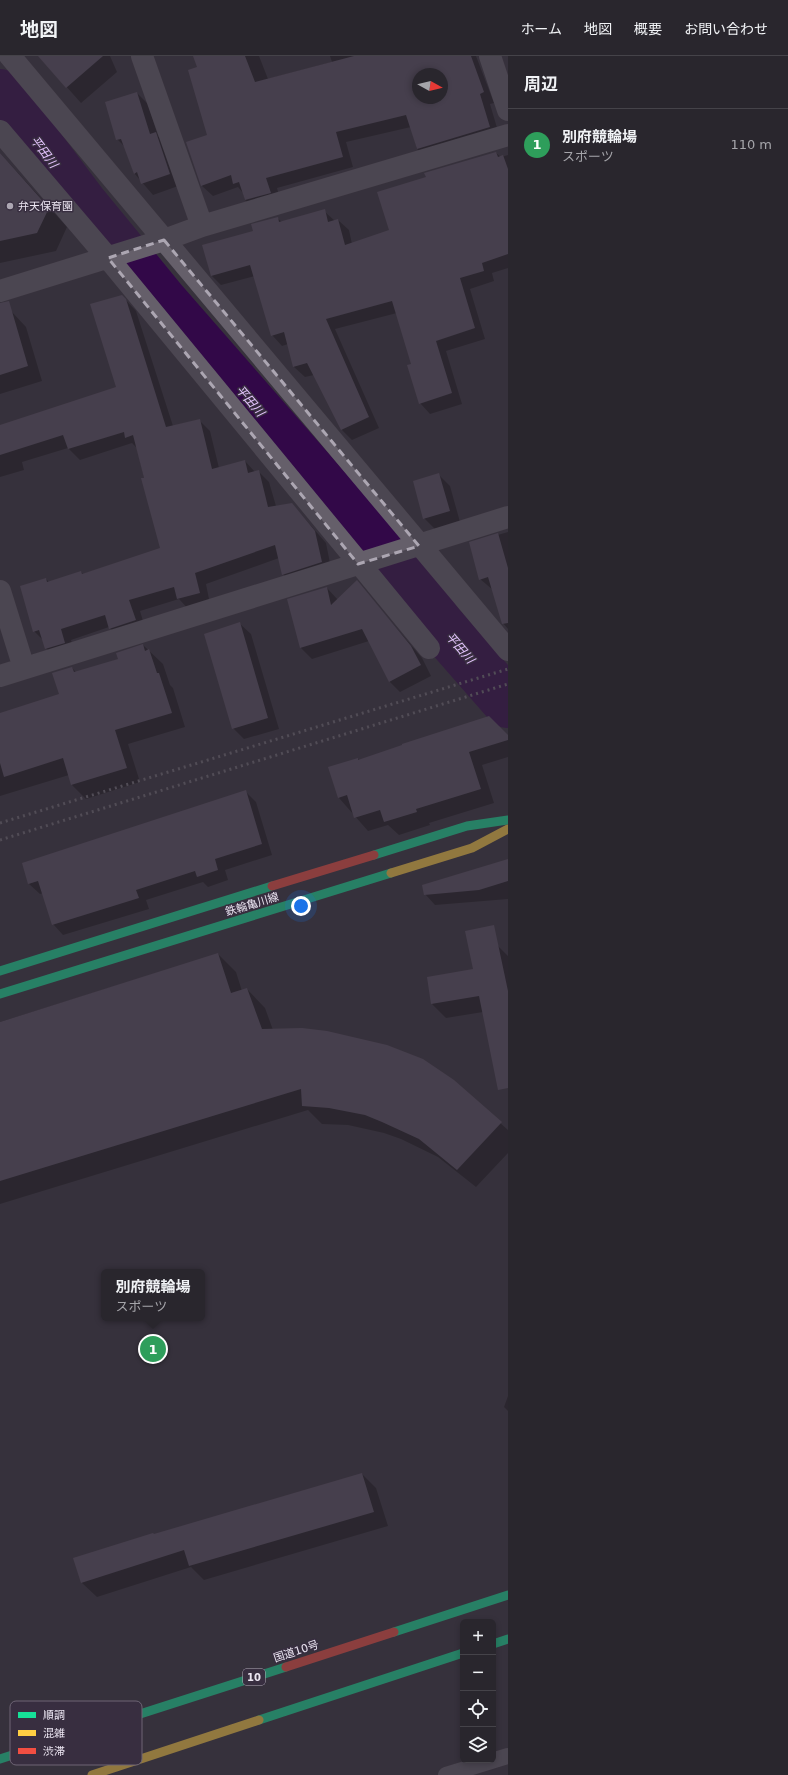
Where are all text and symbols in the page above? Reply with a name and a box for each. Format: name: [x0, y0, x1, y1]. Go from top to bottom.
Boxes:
text: 地図: [20, 18, 58, 40]
text: ホーム: [520, 21, 562, 37]
text: 地図: [584, 21, 612, 37]
text: 概要: [634, 21, 662, 37]
text: お問い合わせ: [684, 21, 768, 37]
north arrow: [412, 68, 448, 104]
text: 周辺: [524, 74, 558, 94]
text: 別府競輪場: [562, 128, 637, 146]
water label: 平田川: [28, 133, 62, 172]
text: 1: [532, 137, 542, 152]
text: 110 m: [730, 137, 772, 152]
text: スポーツ: [562, 149, 614, 164]
place label: 弁天保育園: [18, 200, 73, 213]
marker: 弁天保育園: [5, 201, 15, 211]
water label: 平田川: [233, 383, 268, 421]
water label: 平田川: [443, 630, 478, 668]
street label: 鉄輪亀川線: [224, 890, 280, 919]
your location: [291, 896, 311, 916]
popup: [101, 1269, 205, 1321]
text: 別府競輪場: [115, 1278, 191, 1296]
text: スポーツ: [115, 1299, 167, 1314]
pin: 1: [140, 1334, 166, 1364]
map controls: [460, 1619, 496, 1763]
button: +: [460, 1619, 496, 1655]
street label: 国道10号: [272, 1638, 321, 1665]
button: −: [460, 1655, 496, 1691]
road number: 10: [243, 1669, 265, 1685]
button: locate: [460, 1691, 496, 1727]
legend: [10, 1701, 142, 1765]
text: 順調: [43, 1709, 65, 1722]
text: 混雑: [43, 1727, 65, 1740]
button: layers: [460, 1727, 496, 1763]
text: 渋滞: [43, 1745, 65, 1758]

